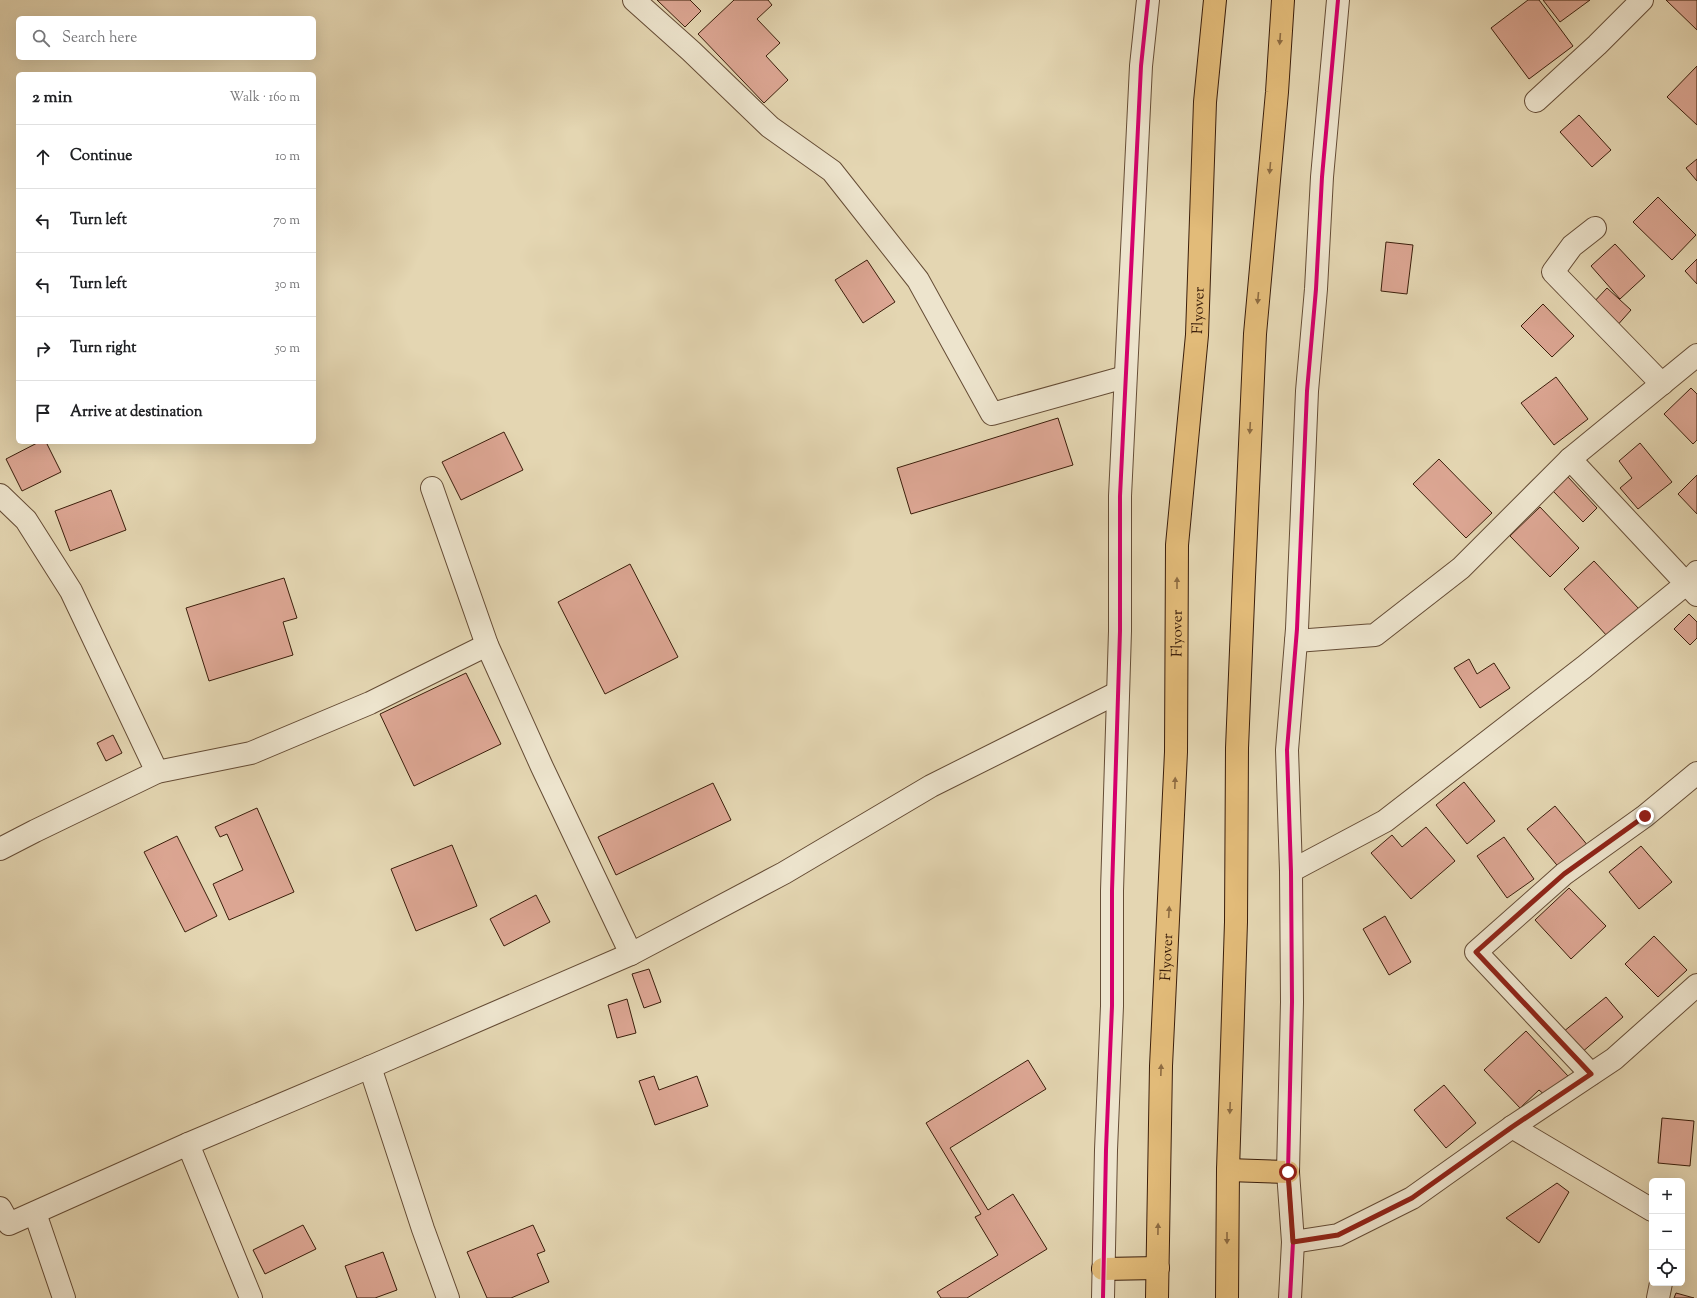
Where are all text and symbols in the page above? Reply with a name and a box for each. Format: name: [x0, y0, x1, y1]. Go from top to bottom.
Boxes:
search box: [16, 16, 316, 60]
icon: search: [30, 27, 52, 49]
text: Search here: [62, 28, 137, 49]
one-way arrow: [1277, 33, 1284, 45]
text: 2 min: [32, 86, 73, 110]
text: Walk · 160 m: [229, 89, 300, 107]
icon: ahead: [32, 146, 54, 168]
text: Continue: [70, 146, 132, 167]
text: 10 m: [275, 148, 300, 166]
one-way arrow: [1266, 162, 1273, 175]
icon: left: [32, 210, 54, 232]
text: Turn left: [70, 210, 127, 231]
text: 70 m: [273, 212, 300, 230]
icon: left: [32, 274, 54, 296]
text: Turn left: [70, 274, 127, 295]
text: 30 m: [274, 276, 300, 294]
street label: Flyover: [1188, 286, 1211, 334]
one-way arrow: [1255, 292, 1261, 304]
icon: right: [32, 338, 54, 360]
text: Turn right: [70, 338, 136, 359]
text: 50 m: [275, 340, 300, 358]
icon: arrive: [32, 402, 54, 424]
text: Arrive at destination: [70, 402, 203, 423]
one-way arrow: [1247, 422, 1254, 434]
one-way arrow: [1174, 576, 1180, 589]
street label: Flyover: [1167, 609, 1189, 657]
one-way arrow: [1171, 777, 1178, 789]
route end: [1636, 807, 1654, 825]
one-way arrow: [1166, 906, 1173, 918]
street label: Flyover: [1156, 933, 1179, 981]
one-way arrow: [1158, 1064, 1165, 1076]
one-way arrow: [1226, 1102, 1233, 1114]
route start: [1279, 1163, 1297, 1181]
map controls: [1649, 1178, 1685, 1286]
button: +: [1649, 1178, 1685, 1214]
button: −: [1649, 1214, 1685, 1250]
one-way arrow: [1155, 1222, 1161, 1235]
one-way arrow: [1224, 1232, 1230, 1245]
button: locate: [1649, 1250, 1685, 1286]

